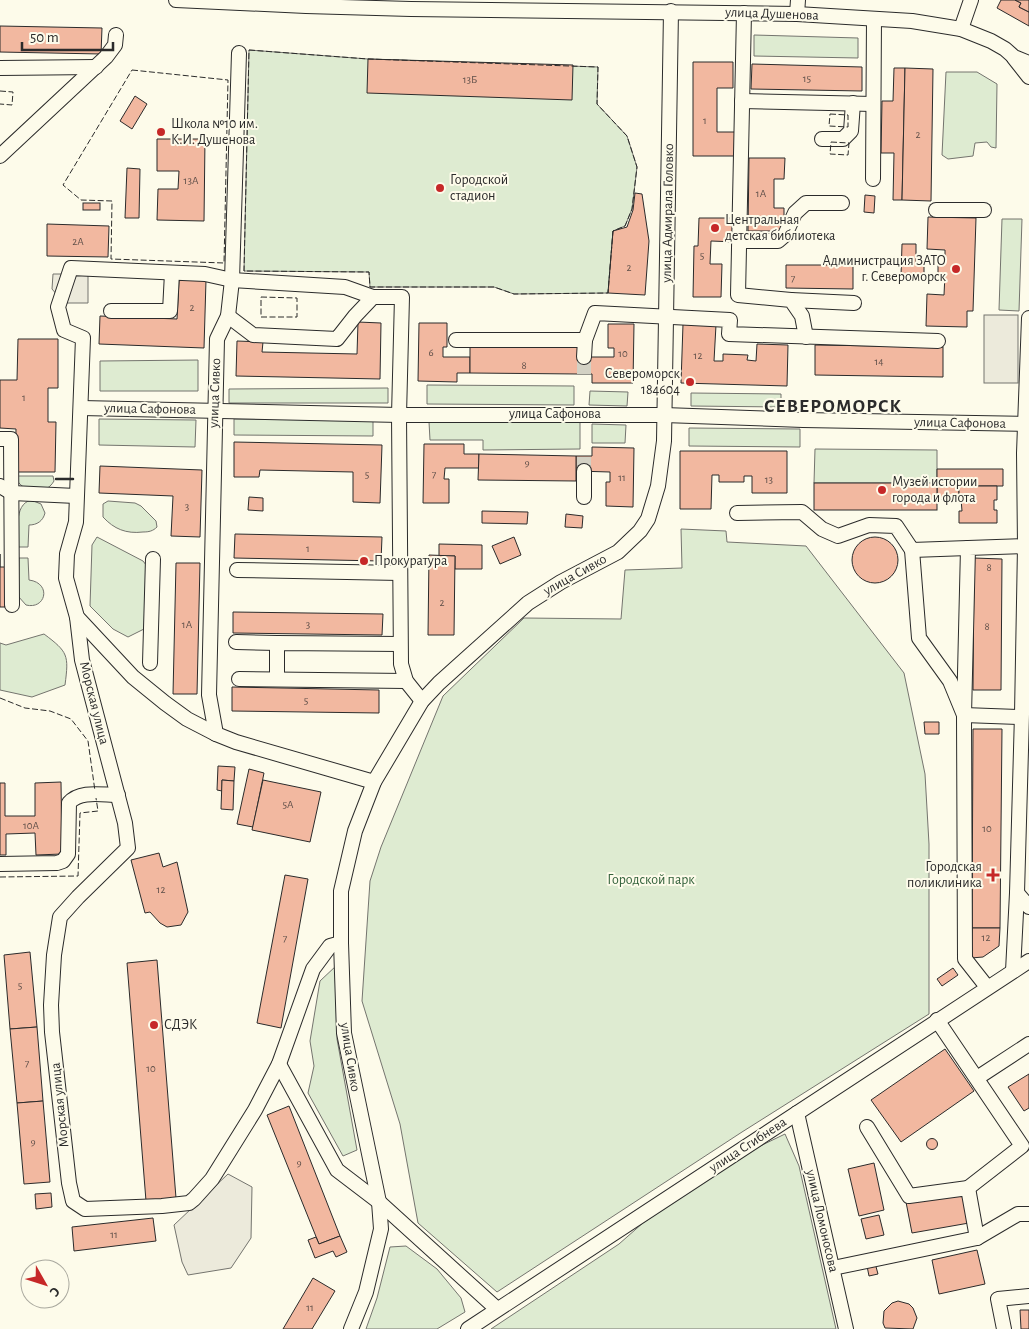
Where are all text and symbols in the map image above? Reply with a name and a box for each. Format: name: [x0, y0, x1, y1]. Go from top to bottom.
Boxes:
street label: улица Душенова: [724, 5, 820, 23]
scale bar: [22, 20, 114, 52]
text: 50 m: [30, 30, 59, 45]
house number: 15: [803, 73, 812, 84]
house number: 13Б: [463, 74, 477, 85]
house number: 1: [703, 115, 707, 126]
place label: Школа №10 им. К.И. Душенова: [171, 117, 258, 147]
marker: Школа №10 им. К.И. Душенова: [155, 126, 167, 138]
house number: 2: [915, 129, 921, 140]
street label: улица Адмирала Головко: [660, 143, 676, 284]
place label: Городской стадион: [450, 173, 508, 203]
house number: 13А: [184, 175, 199, 186]
marker: Городской стадион: [434, 182, 446, 194]
house number: 1А: [756, 188, 767, 199]
place label: Центральная детская библиотека: [725, 213, 836, 243]
marker: Центральная детская библиотека: [709, 222, 721, 234]
house number: 2А: [72, 236, 84, 247]
house number: 5: [700, 250, 705, 261]
place label: Администрация ЗАТО г. Североморск: [823, 254, 947, 284]
house number: 2: [626, 262, 632, 273]
marker: Администрация ЗАТО г. Североморск: [950, 263, 962, 275]
house number: 7: [791, 273, 796, 284]
house number: 2: [189, 302, 195, 313]
house number: 6: [428, 347, 434, 358]
house number: 10: [618, 348, 628, 359]
house number: 12: [694, 350, 702, 361]
house number: 14: [874, 356, 884, 367]
street label: улица Сивко: [207, 358, 223, 429]
house number: 8: [521, 360, 527, 371]
place label: Североморск 184604: [605, 367, 681, 397]
marker: Североморск 184604: [684, 376, 696, 388]
house number: 1: [22, 392, 26, 403]
district label: СЕВЕРОМОРСК: [764, 397, 902, 416]
street label: улица Сафонова: [103, 401, 197, 417]
street label: улица Сафонова: [508, 407, 602, 421]
street label: улица Сафонова: [913, 415, 1007, 431]
house number: 9: [524, 457, 530, 468]
house number: 5: [365, 469, 370, 480]
house number: 7: [432, 469, 437, 480]
house number: 11: [618, 472, 626, 483]
house number: 13: [765, 474, 774, 485]
place label: Музей истории города и флота: [892, 475, 977, 505]
marker: Музей истории города и флота: [876, 484, 888, 496]
house number: 3: [185, 501, 190, 512]
house number: 1: [306, 543, 310, 554]
street label: улица Сивко: [540, 552, 609, 599]
place label: Прокуратура: [374, 554, 448, 568]
marker: Прокуратура: [358, 555, 370, 567]
house number: 8: [986, 562, 992, 573]
house number: 2: [439, 597, 445, 608]
house number: 1А: [182, 619, 193, 630]
house number: 3: [306, 619, 311, 630]
house number: 8: [984, 621, 990, 632]
street label: Морская улица: [77, 660, 111, 747]
house number: 5: [304, 695, 309, 706]
house number: 5А: [282, 799, 294, 810]
house number: 10А: [23, 820, 40, 831]
house number: 10: [982, 823, 992, 834]
place label: Городская поликлиника: [907, 860, 983, 890]
marker: Городская поликлиника: [986, 868, 1000, 882]
park label: Городской парк: [607, 873, 695, 887]
house number: 12: [157, 884, 165, 895]
house number: 12: [982, 932, 990, 943]
house number: 7: [283, 933, 288, 944]
house number: 5: [18, 980, 23, 991]
place label: СДЭК: [164, 1018, 197, 1032]
marker: СДЭК: [148, 1019, 160, 1031]
street label: улица Сивко: [337, 1020, 362, 1093]
house number: 7: [25, 1058, 30, 1069]
street label: Морская улица: [49, 1061, 71, 1148]
house number: 10: [146, 1063, 156, 1074]
street label: улица Сгибнева: [706, 1115, 790, 1176]
house number: 9: [30, 1136, 36, 1147]
house number: 9: [296, 1157, 302, 1168]
street label: улица Ломоносова: [803, 1167, 841, 1274]
house number: 11: [110, 1229, 118, 1240]
north arrow: [20, 1259, 70, 1309]
text: С: [46, 1284, 62, 1299]
house number: 11: [306, 1302, 314, 1313]

